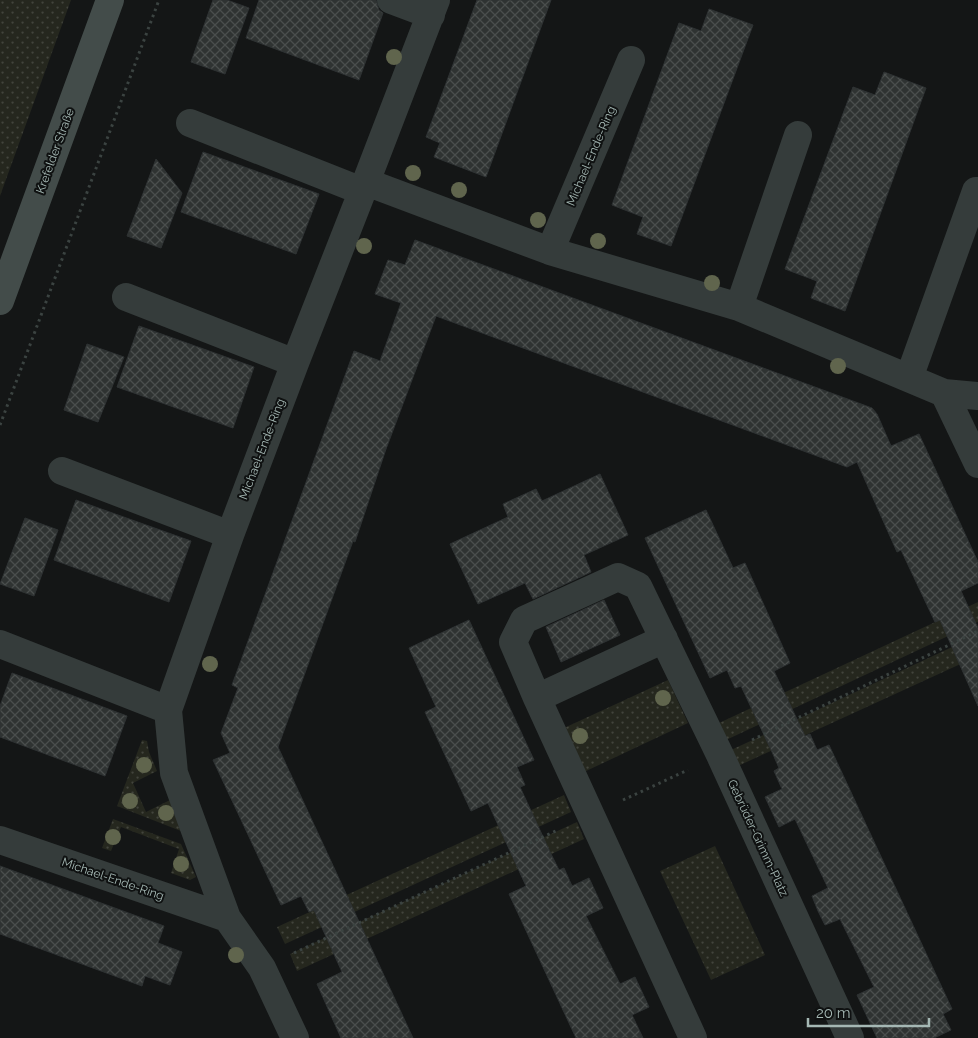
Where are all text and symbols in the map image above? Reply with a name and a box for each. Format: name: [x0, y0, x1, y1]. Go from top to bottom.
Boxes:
street label: Michael-Ende-Ring: [564, 104, 618, 208]
street label: Krefelder Straße: [33, 106, 77, 196]
street label: Michael-Ende-Ring: [236, 397, 288, 501]
street label: Gebrüder-Grimm-Platz: [725, 777, 791, 899]
street label: Michael-Ende-Ring: [60, 855, 166, 903]
scale bar: [808, 996, 929, 1028]
text: 20 m: [816, 1004, 851, 1022]

